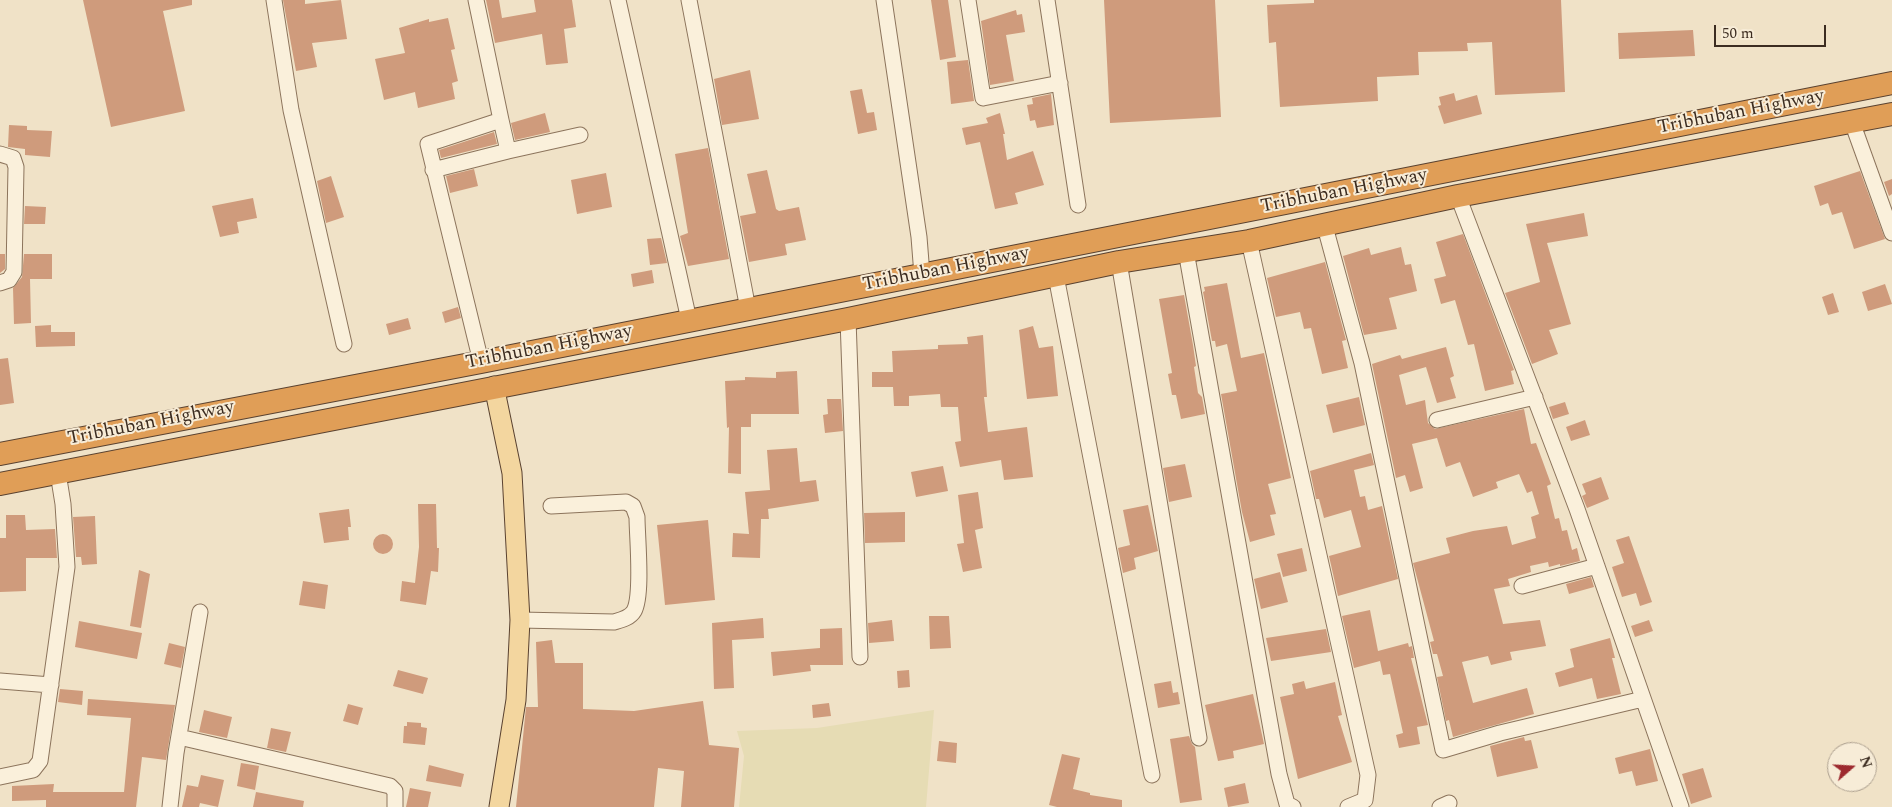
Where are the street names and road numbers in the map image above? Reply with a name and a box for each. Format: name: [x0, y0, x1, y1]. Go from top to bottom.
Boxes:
street label: Tribhuban Highway: [1656, 86, 1826, 140]
street label: Tribhuban Highway: [1259, 165, 1429, 219]
street label: Tribhuban Highway: [861, 243, 1031, 297]
street label: Tribhuban Highway: [464, 321, 634, 375]
street label: Tribhuban Highway: [66, 397, 236, 451]

